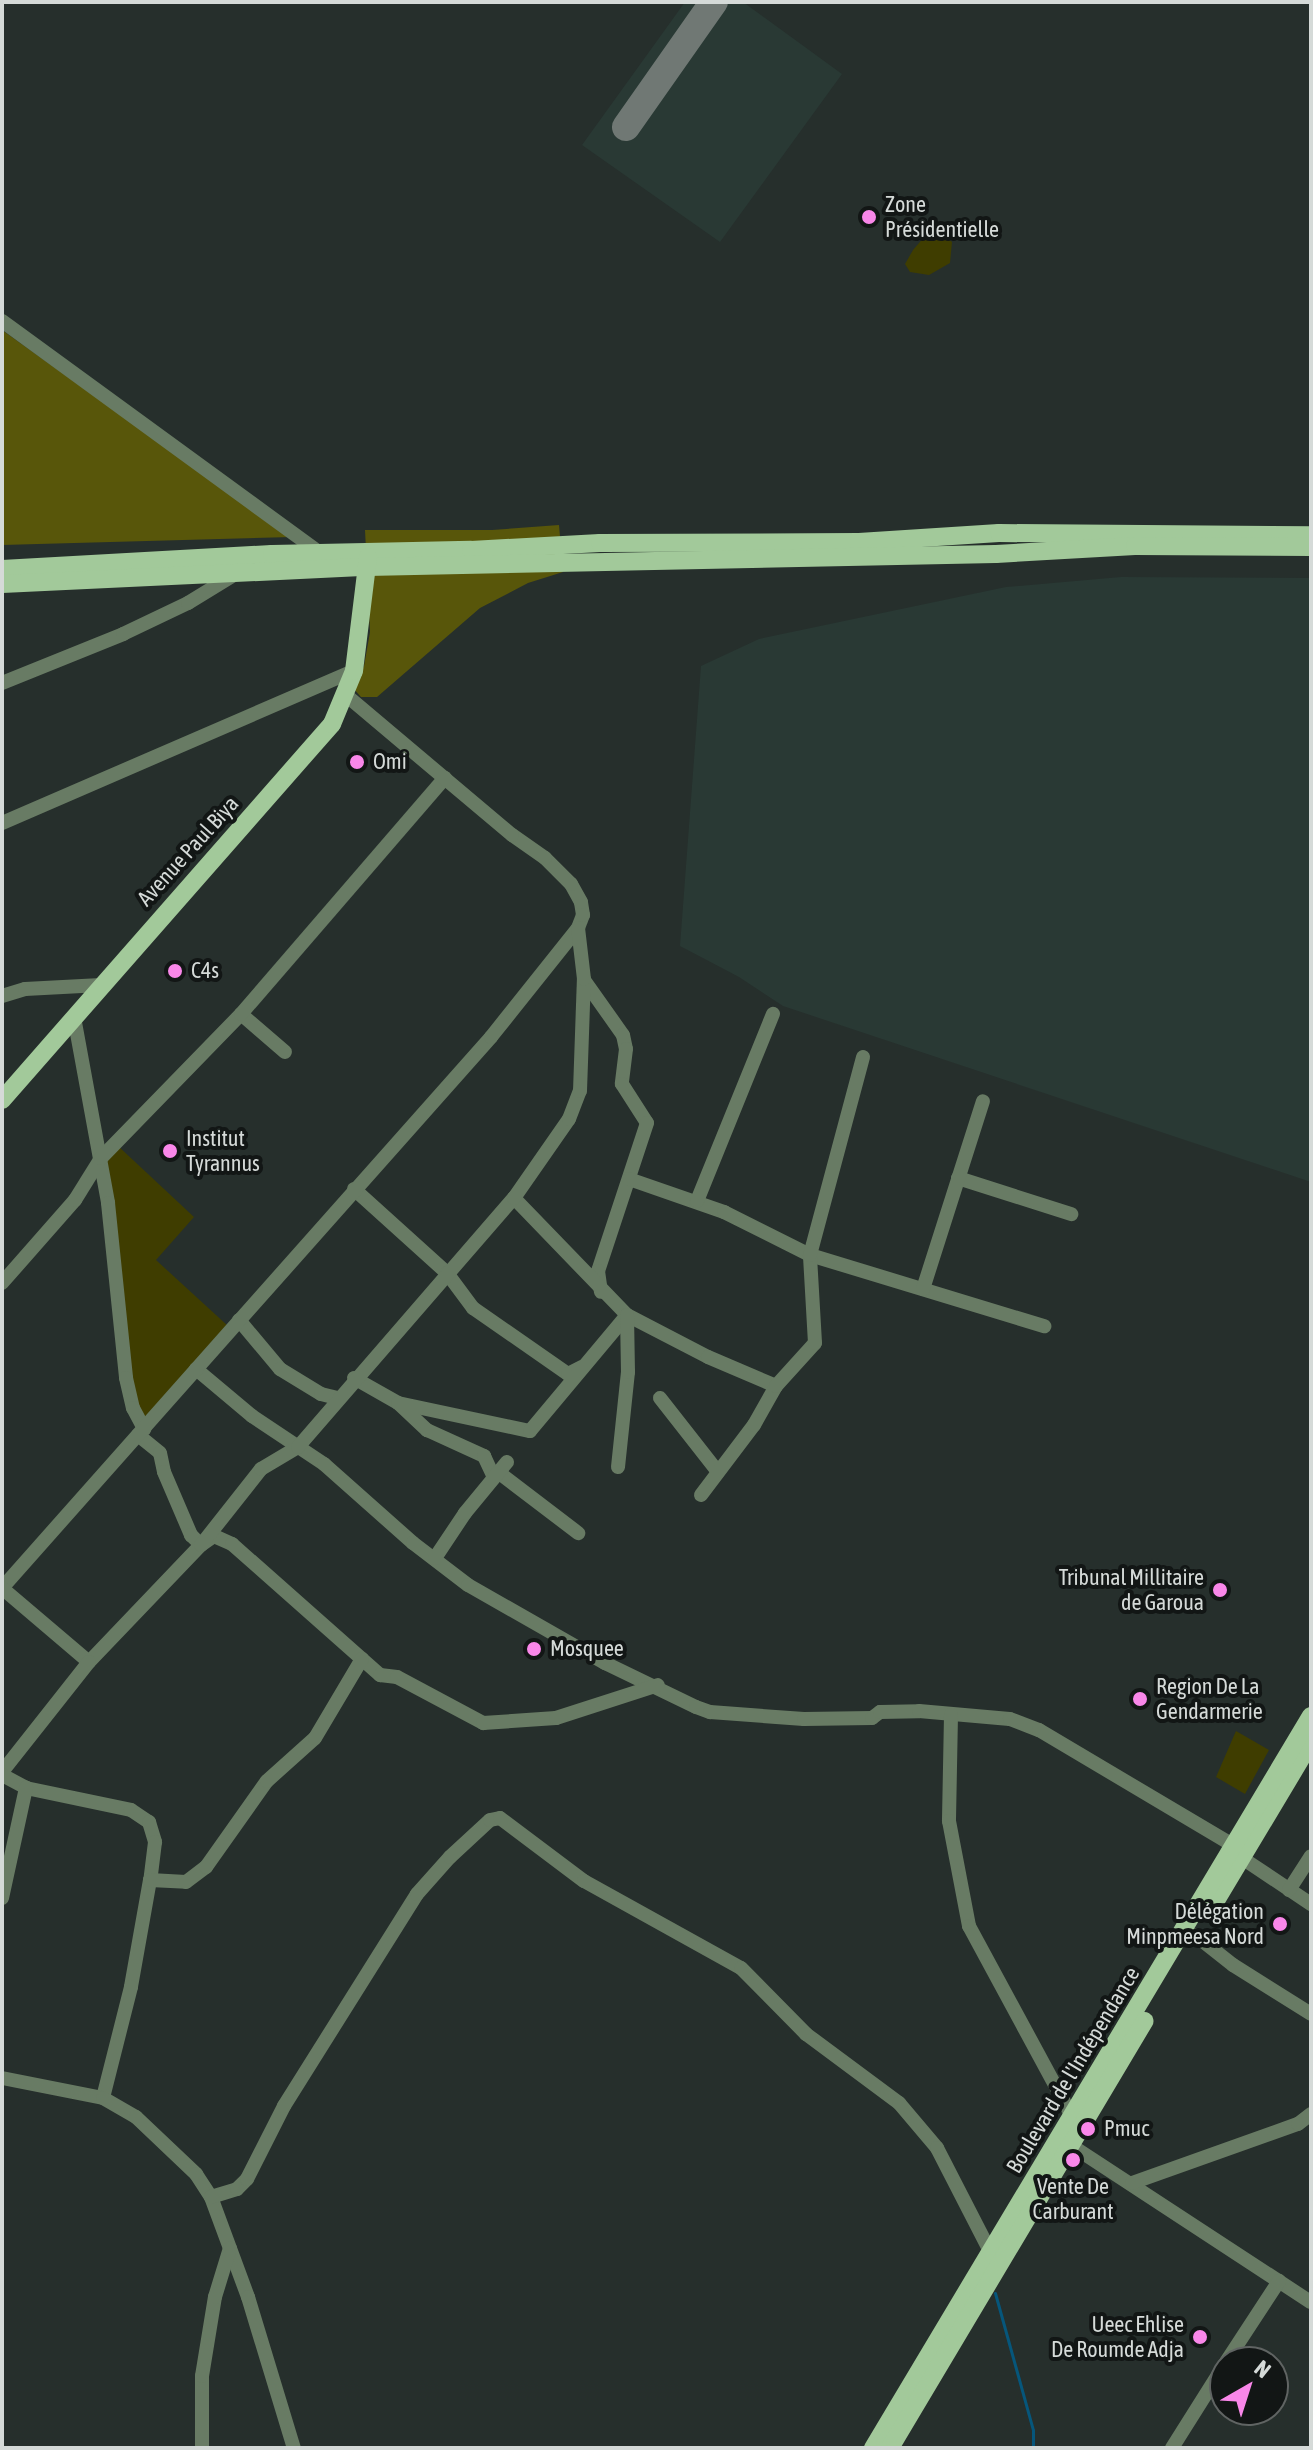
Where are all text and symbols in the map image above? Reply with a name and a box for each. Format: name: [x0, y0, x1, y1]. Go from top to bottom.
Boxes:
place label: Zone Présidentielle: [885, 191, 999, 242]
marker: Zone Présidentielle: [860, 208, 878, 226]
place label: Omi: [373, 749, 407, 775]
marker: Omi: [348, 753, 366, 771]
street label: Avenue Paul Biya: [132, 791, 244, 911]
place label: C4s: [191, 958, 219, 984]
marker: C4s: [166, 962, 184, 980]
place label: Institut Tyrannus: [186, 1125, 260, 1176]
marker: Institut Tyrannus: [161, 1142, 179, 1160]
place label: Tribunal Millitaire de Garoua: [1059, 1564, 1204, 1616]
marker: Tribunal Millitaire de Garoua: [1211, 1581, 1229, 1599]
place label: Mosquee: [550, 1636, 624, 1662]
marker: Mosquee: [525, 1640, 543, 1658]
place label: Region De La Gendarmerie: [1156, 1673, 1263, 1724]
marker: Region De La Gendarmerie: [1131, 1690, 1149, 1708]
place label: Délégation Minpmeesa Nord: [1126, 1898, 1264, 1950]
marker: Délégation Minpmeesa Nord: [1271, 1915, 1289, 1933]
street label: Boulevard de l'Indépendance: [1001, 1962, 1145, 2178]
place label: Pmuc: [1104, 2116, 1149, 2142]
marker: Pmuc: [1079, 2120, 1097, 2138]
marker: Vente De Carburant: [1064, 2151, 1082, 2169]
place label: Vente De Carburant: [1033, 2173, 1113, 2224]
place label: Ueec Ehlise De Roumde Adja: [1051, 2311, 1184, 2362]
marker: Ueec Ehlise De Roumde Adja: [1191, 2328, 1209, 2346]
north arrow: [1209, 2346, 1289, 2426]
text: N: [1250, 2355, 1276, 2383]

